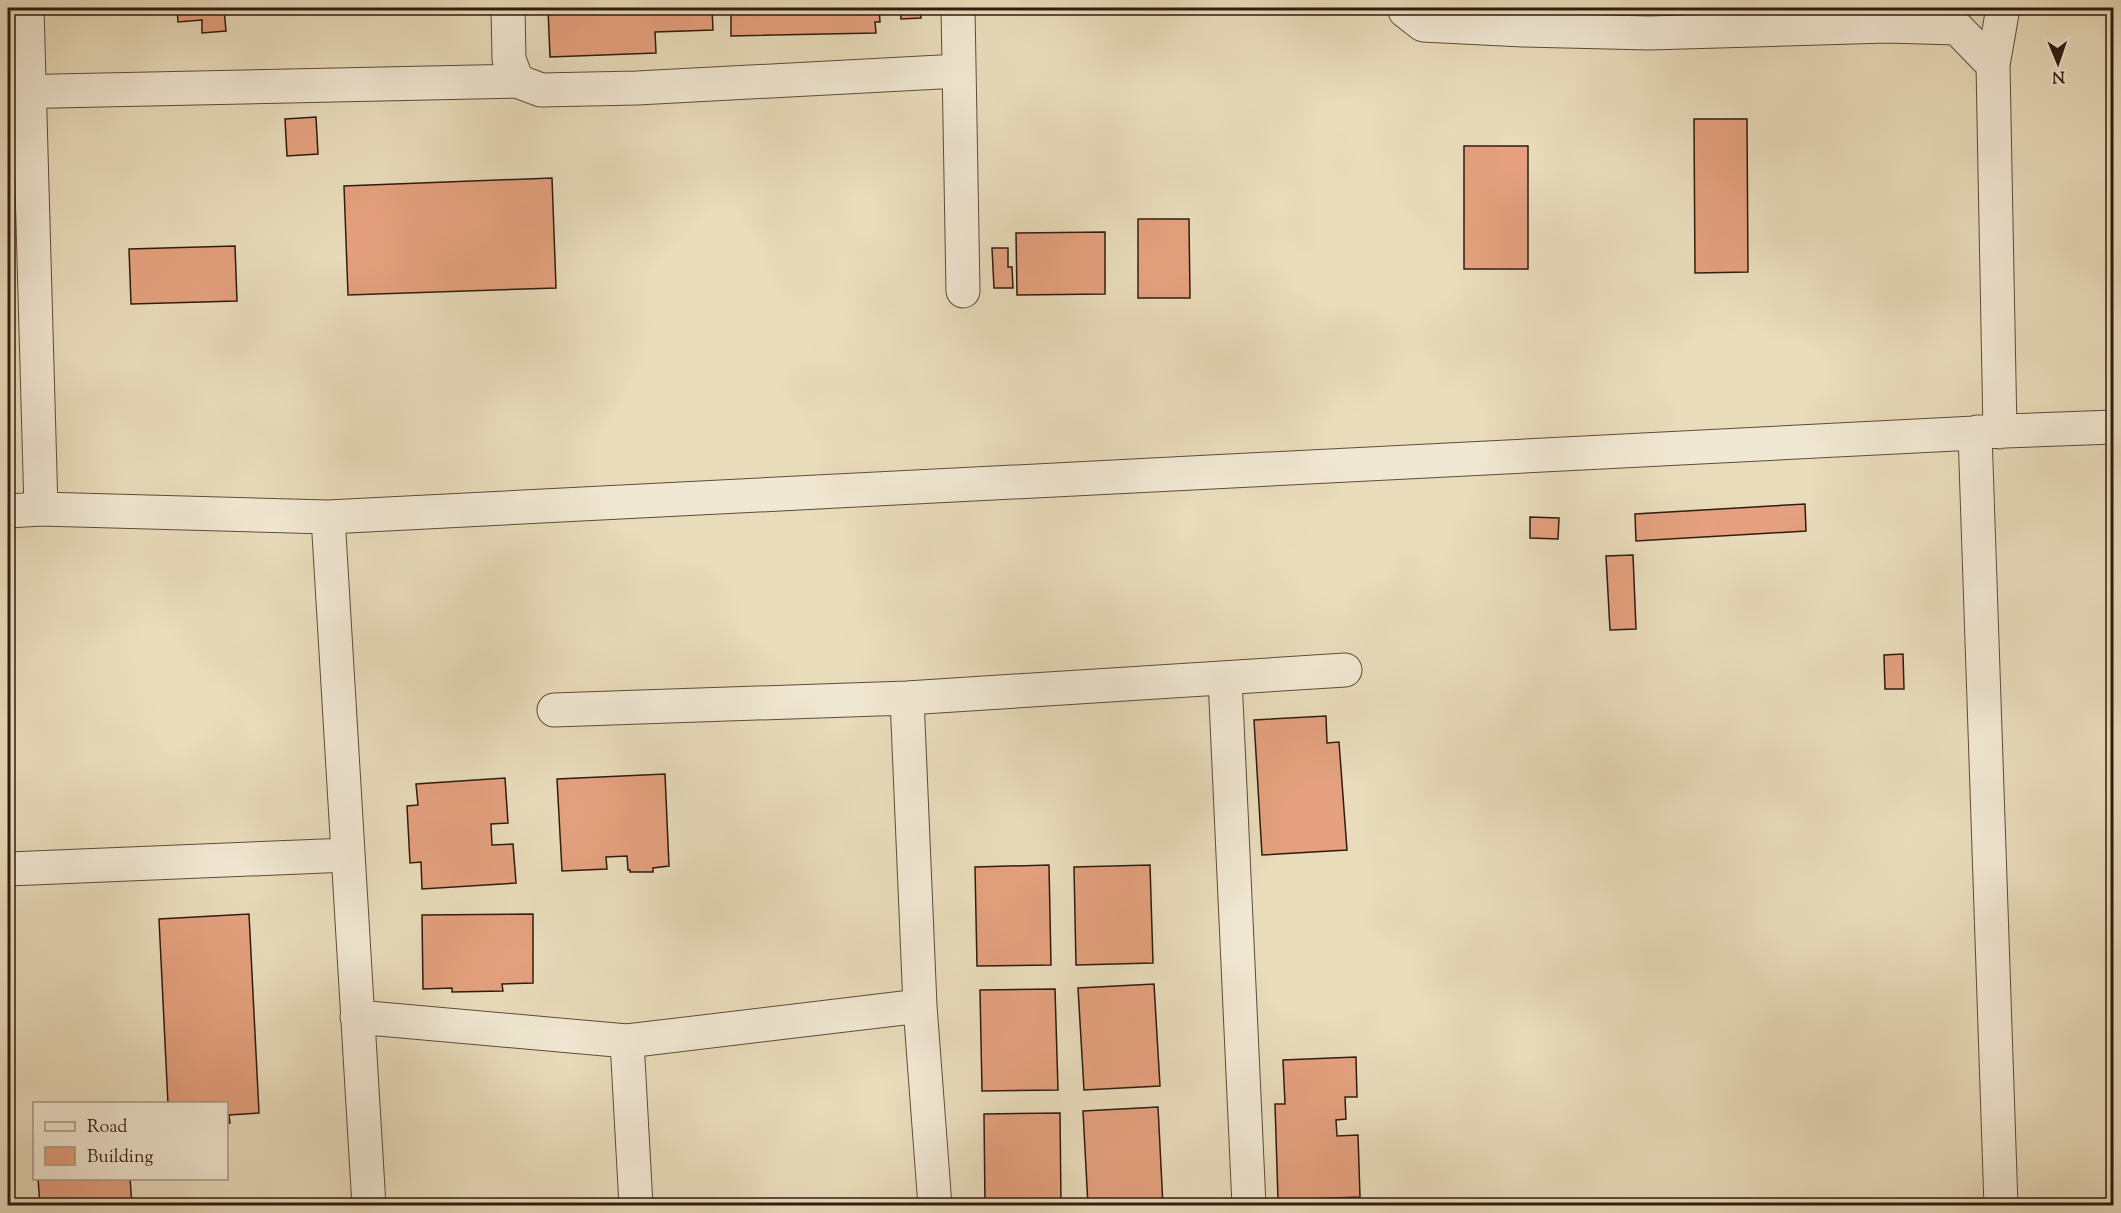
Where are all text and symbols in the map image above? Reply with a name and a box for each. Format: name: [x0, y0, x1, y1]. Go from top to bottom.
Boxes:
north arrow: [2028, 33, 2088, 93]
text: N: [2051, 64, 2065, 87]
legend: [33, 1102, 228, 1180]
text: Road: [87, 1115, 127, 1141]
text: Building: [87, 1145, 153, 1171]

